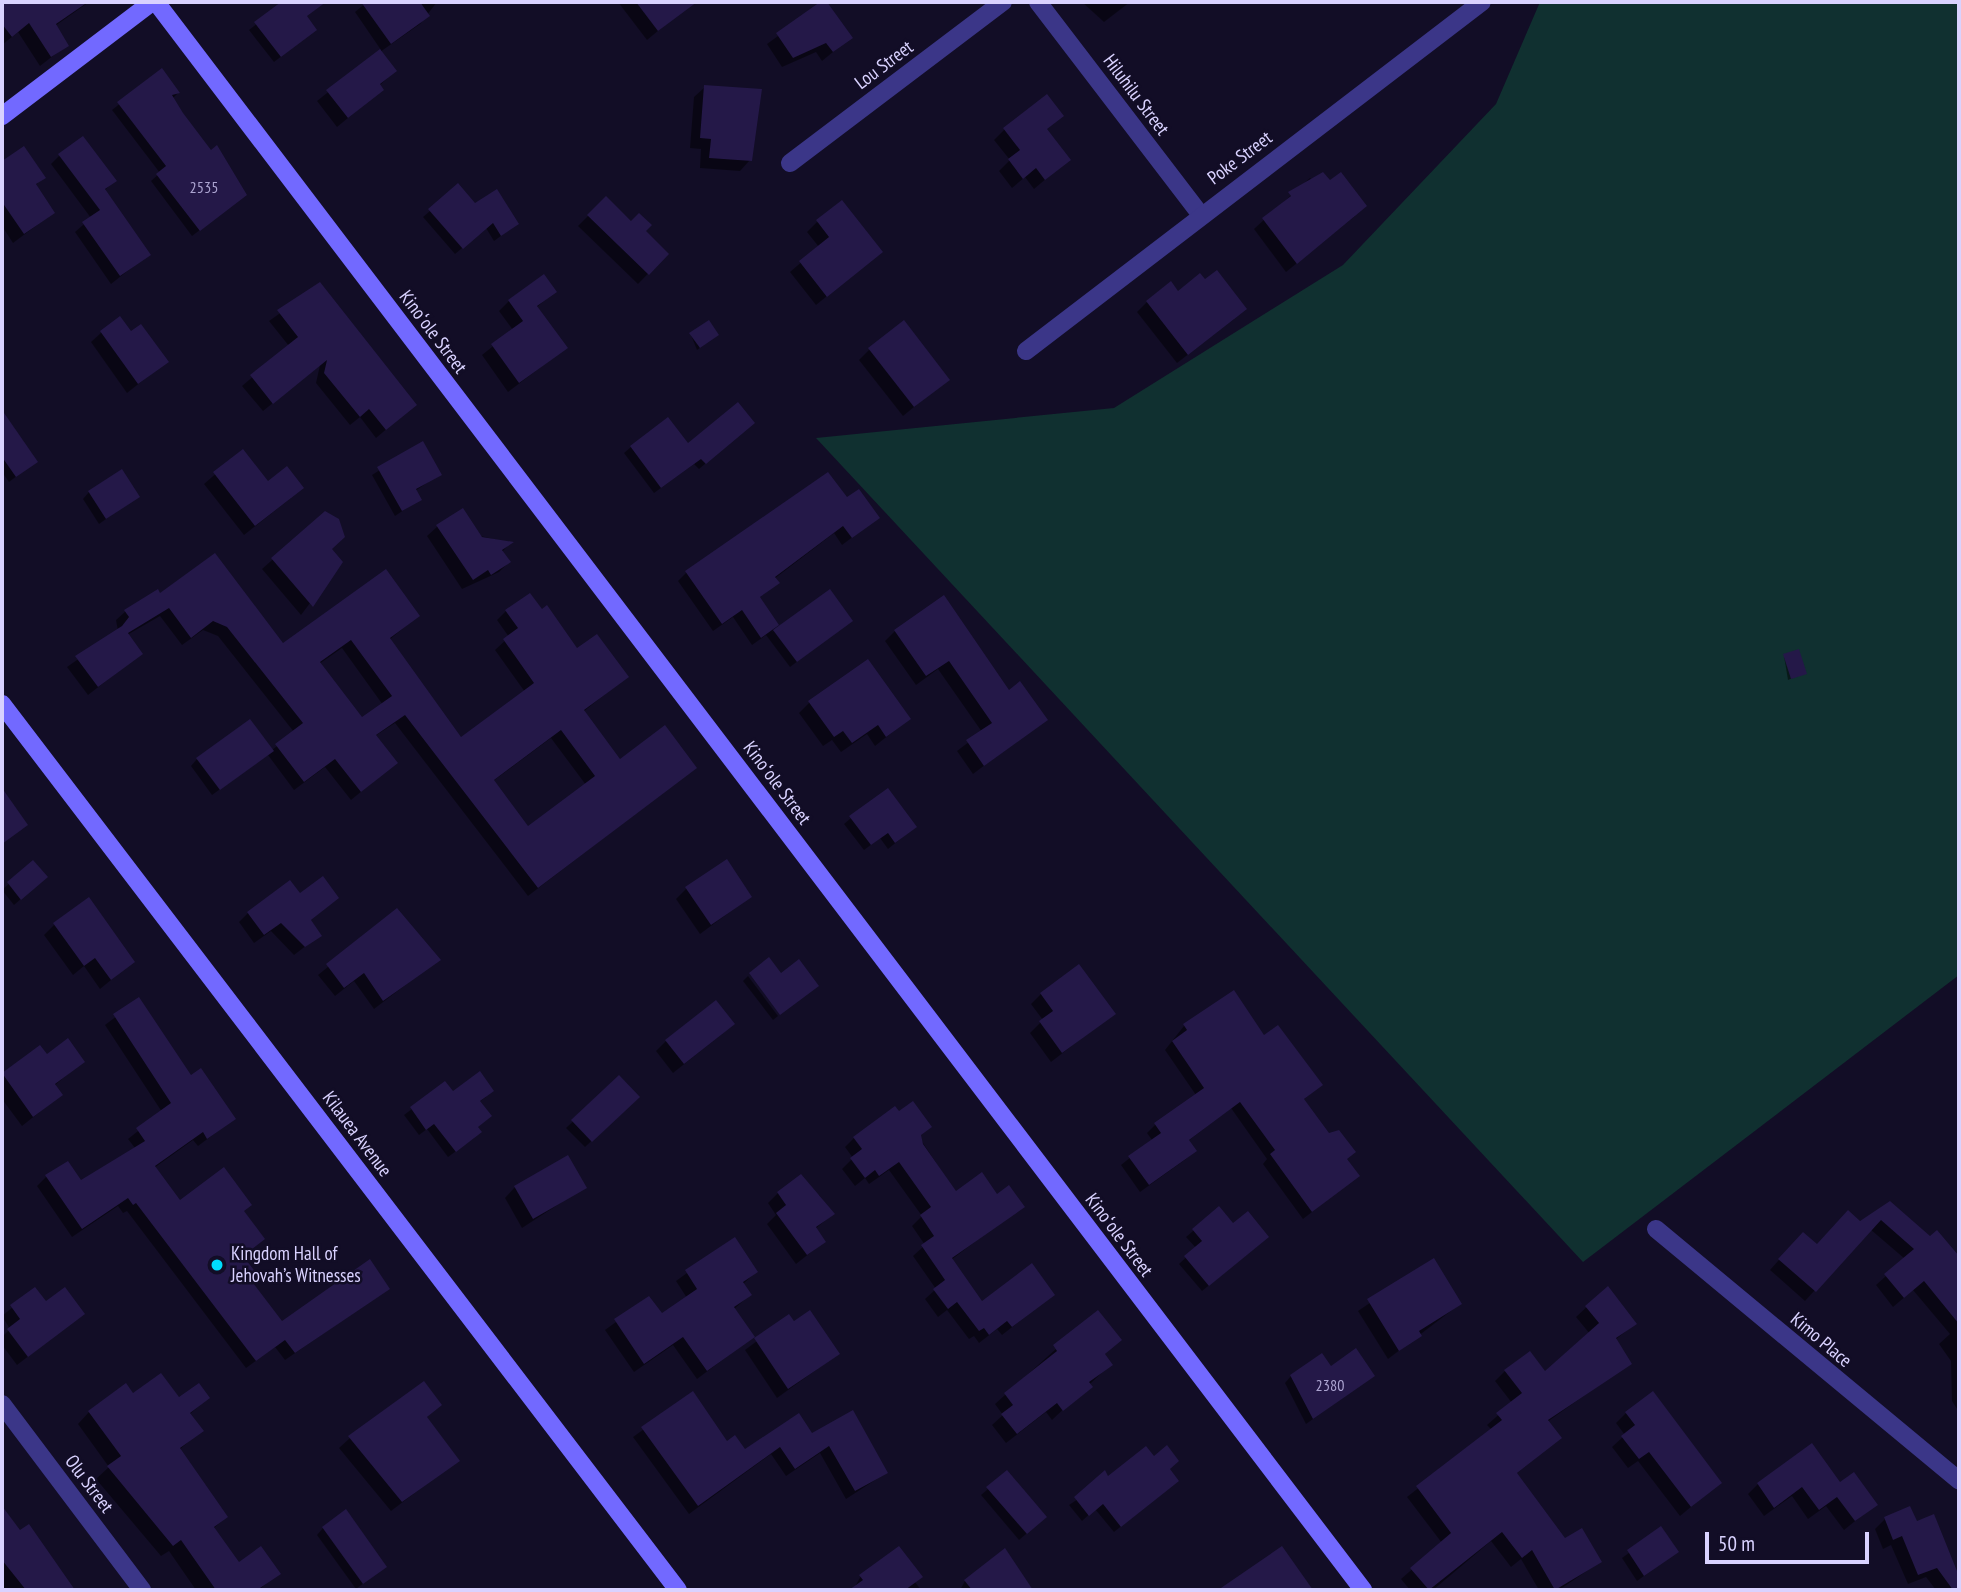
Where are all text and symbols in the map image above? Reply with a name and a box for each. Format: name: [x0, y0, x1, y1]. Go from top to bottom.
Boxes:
street label: Lou Street: [850, 36, 918, 94]
street label: Hiluhilu Street: [1098, 50, 1174, 140]
street label: Poke Street: [1203, 126, 1277, 190]
house number: 2535: [190, 177, 218, 197]
street label: Kinoʻole Street: [394, 286, 472, 378]
street label: Kinoʻole Street: [738, 737, 816, 829]
street label: Kilauea Avenue: [317, 1087, 397, 1181]
street label: Kinoʻole Street: [1080, 1189, 1158, 1281]
place label: Kingdom Hall of Jehovah’s Witnesses: [231, 1243, 361, 1287]
marker: Kingdom Hall of Jehovah’s Witnesses: [209, 1257, 225, 1273]
street label: Kimo Place: [1786, 1308, 1856, 1372]
house number: 2380: [1316, 1375, 1344, 1395]
street label: Olu Street: [60, 1451, 118, 1517]
scale bar: [1709, 1518, 1874, 1562]
text: 50 m: [1718, 1530, 1755, 1557]

